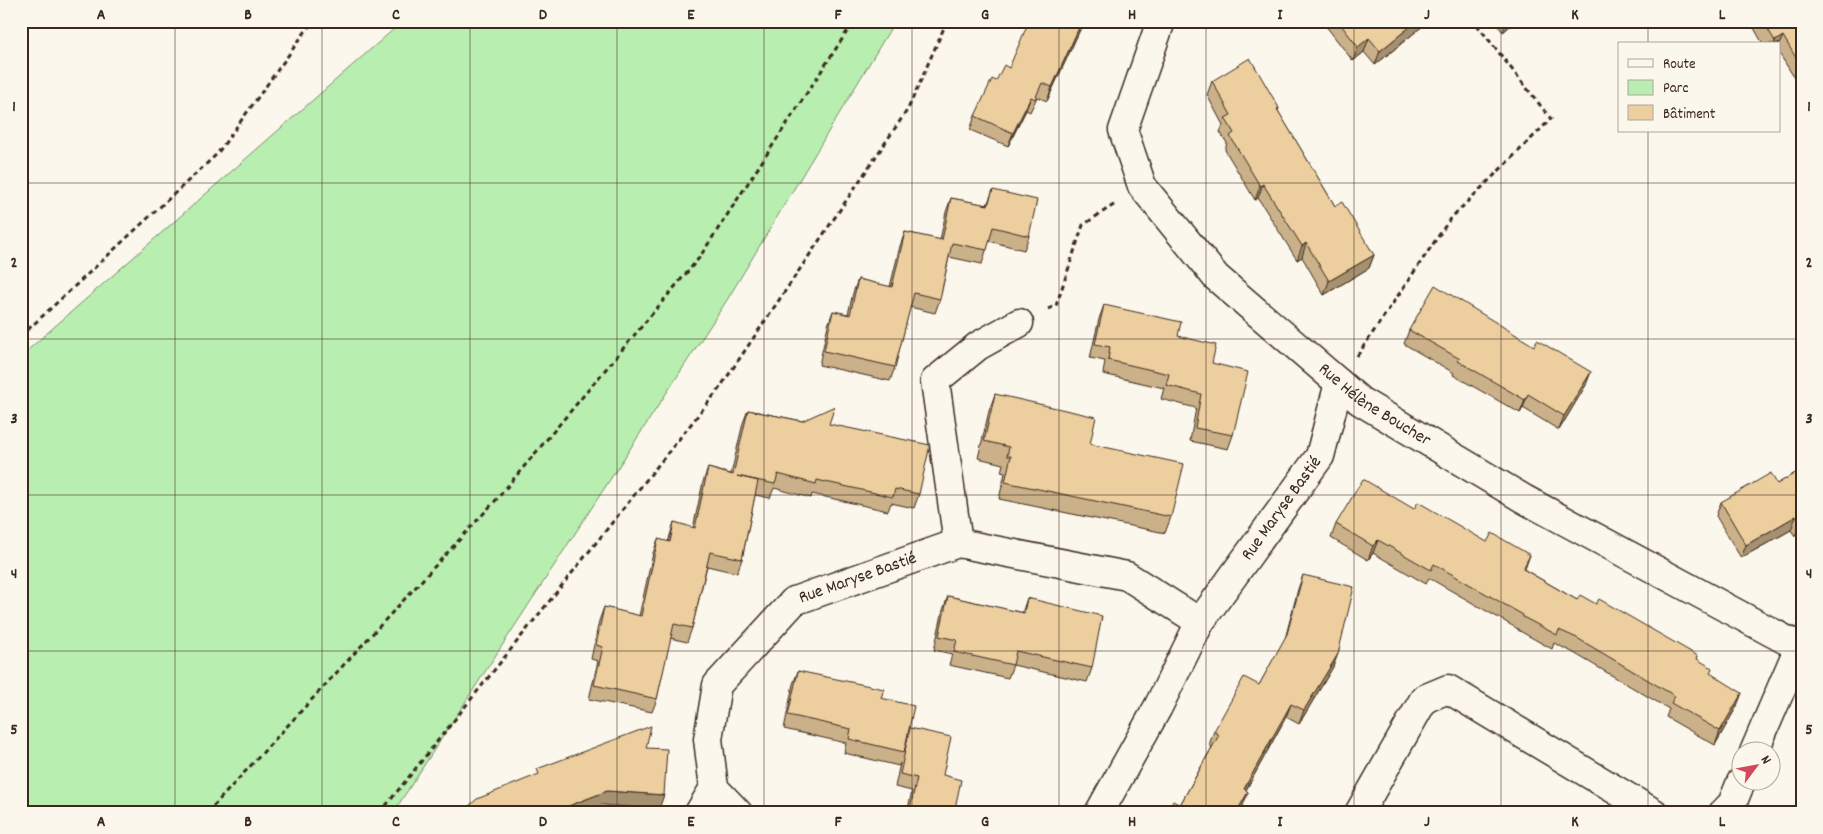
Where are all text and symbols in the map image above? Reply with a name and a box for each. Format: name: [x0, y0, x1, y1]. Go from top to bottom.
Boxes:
text: A: [97, 4, 106, 27]
text: B: [244, 4, 252, 27]
text: C: [392, 4, 400, 27]
text: D: [539, 4, 548, 27]
text: E: [687, 4, 695, 27]
text: F: [834, 4, 842, 27]
text: G: [981, 4, 989, 27]
text: H: [1128, 4, 1136, 27]
text: I: [1278, 4, 1284, 27]
text: J: [1424, 4, 1430, 27]
text: K: [1571, 4, 1579, 27]
text: L: [1719, 4, 1726, 27]
legend: [1618, 42, 1780, 132]
text: Route: [1663, 54, 1696, 76]
text: Parc: [1663, 78, 1688, 100]
text: 1: [12, 96, 16, 119]
text: 1: [1807, 96, 1811, 119]
text: Bâtiment: [1663, 104, 1716, 126]
text: 2: [11, 252, 18, 275]
text: 2: [1806, 252, 1813, 275]
street label: Rue Hélène Boucher: [1312, 358, 1436, 453]
text: 3: [10, 408, 18, 431]
text: 3: [1805, 408, 1813, 431]
street label: Rue Maryse Bastié: [1236, 451, 1328, 566]
street label: Rue Maryse Bastié: [796, 546, 921, 611]
text: 4: [11, 563, 17, 586]
text: 4: [1806, 563, 1812, 586]
text: 5: [10, 719, 18, 742]
text: 5: [1805, 719, 1813, 742]
north arrow: [1730, 742, 1780, 792]
text: N: [1755, 752, 1776, 768]
text: A: [97, 811, 106, 834]
text: B: [244, 811, 252, 834]
text: C: [392, 811, 400, 834]
text: D: [539, 811, 548, 834]
text: E: [687, 811, 695, 834]
text: F: [834, 811, 842, 834]
text: G: [981, 811, 989, 834]
text: H: [1128, 811, 1136, 834]
text: I: [1278, 811, 1284, 834]
text: J: [1424, 811, 1430, 834]
text: K: [1571, 811, 1579, 834]
text: L: [1719, 811, 1726, 834]

